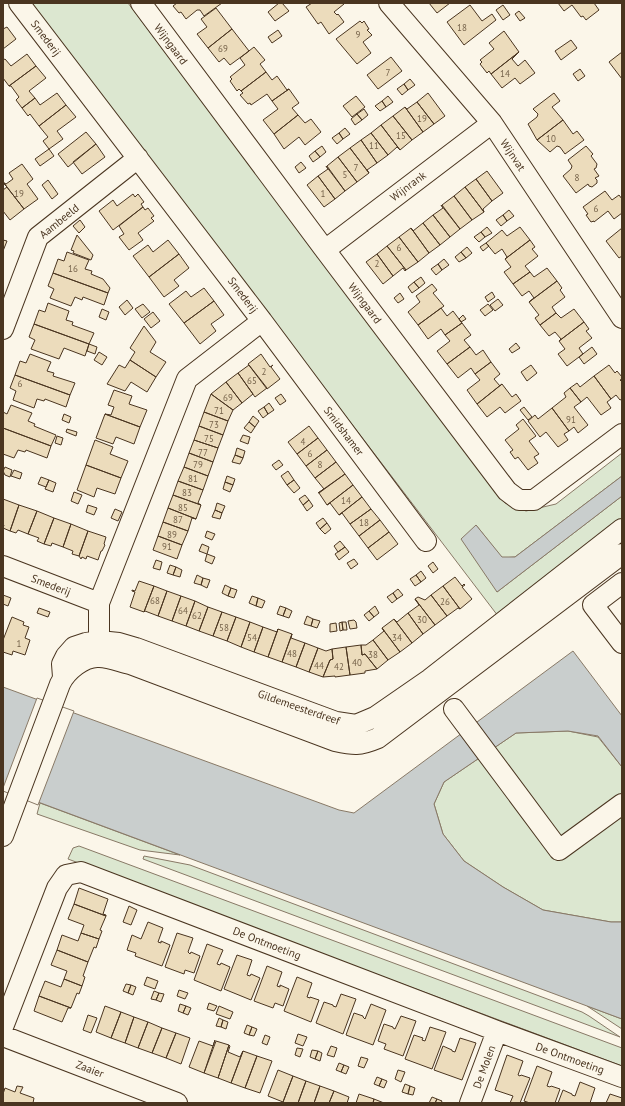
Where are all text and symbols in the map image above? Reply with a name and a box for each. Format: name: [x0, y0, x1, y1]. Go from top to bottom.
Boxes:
street label: Smederij: [28, 17, 64, 59]
street label: Wijngaard: [151, 21, 191, 67]
house number: 18: [457, 22, 467, 33]
house number: 9: [356, 29, 361, 40]
house number: 69: [218, 43, 228, 54]
house number: 7: [386, 67, 391, 78]
house number: 14: [500, 68, 510, 79]
house number: 19: [417, 113, 427, 124]
house number: 15: [396, 130, 406, 141]
house number: 10: [546, 133, 556, 144]
street label: Wijnvat: [497, 136, 529, 174]
house number: 11: [369, 140, 379, 151]
house number: 7: [354, 162, 359, 173]
street label: Wijnrank: [387, 167, 429, 204]
house number: 5: [343, 169, 348, 180]
house number: 8: [575, 172, 580, 183]
house number: 19: [14, 188, 24, 199]
house number: 1: [321, 188, 326, 199]
street label: Aambeeld: [36, 201, 82, 241]
house number: 6: [594, 203, 599, 214]
house number: 6: [397, 242, 402, 253]
house number: 2: [375, 258, 380, 269]
house number: 16: [68, 263, 78, 274]
street label: Smederij: [225, 274, 261, 316]
street label: Wijngaard: [345, 280, 385, 326]
house number: 2: [262, 366, 267, 377]
house number: 65: [247, 375, 257, 386]
house number: 6: [18, 378, 23, 389]
house number: 69: [223, 392, 233, 403]
street label: Smidshamer: [321, 404, 367, 459]
house number: 71: [214, 405, 224, 416]
house number: 91: [566, 414, 576, 425]
house number: 73: [209, 419, 219, 430]
house number: 75: [204, 433, 214, 444]
house number: 4: [301, 436, 306, 447]
house number: 77: [198, 447, 208, 458]
house number: 6: [308, 448, 313, 459]
house number: 79: [193, 459, 203, 470]
house number: 8: [318, 459, 323, 470]
house number: 81: [188, 473, 198, 484]
house number: 83: [182, 487, 192, 498]
house number: 14: [341, 495, 351, 506]
house number: 85: [178, 502, 188, 513]
house number: 87: [173, 514, 183, 525]
house number: 18: [359, 517, 369, 528]
house number: 89: [167, 529, 177, 540]
house number: 91: [162, 541, 172, 552]
street label: Smederij: [29, 571, 73, 599]
house number: 68: [150, 595, 160, 606]
house number: 26: [440, 596, 450, 607]
house number: 64: [178, 605, 188, 616]
house number: 62: [192, 610, 202, 621]
house number: 30: [417, 614, 427, 625]
house number: 58: [219, 622, 229, 633]
house number: 54: [247, 632, 257, 643]
house number: 34: [392, 632, 402, 643]
house number: 1: [17, 638, 22, 649]
house number: 48: [287, 648, 297, 659]
house number: 38: [368, 649, 378, 660]
house number: 40: [352, 657, 362, 668]
house number: 44: [314, 660, 324, 671]
house number: 42: [334, 661, 344, 672]
street label: Gildemeesterdreef: [256, 686, 342, 728]
street label: De Ontmoeting: [231, 924, 303, 962]
street label: De Ontmoeting: [534, 1039, 606, 1077]
street label: De Molen: [470, 1043, 498, 1091]
street label: Zaaier: [74, 1057, 106, 1081]

